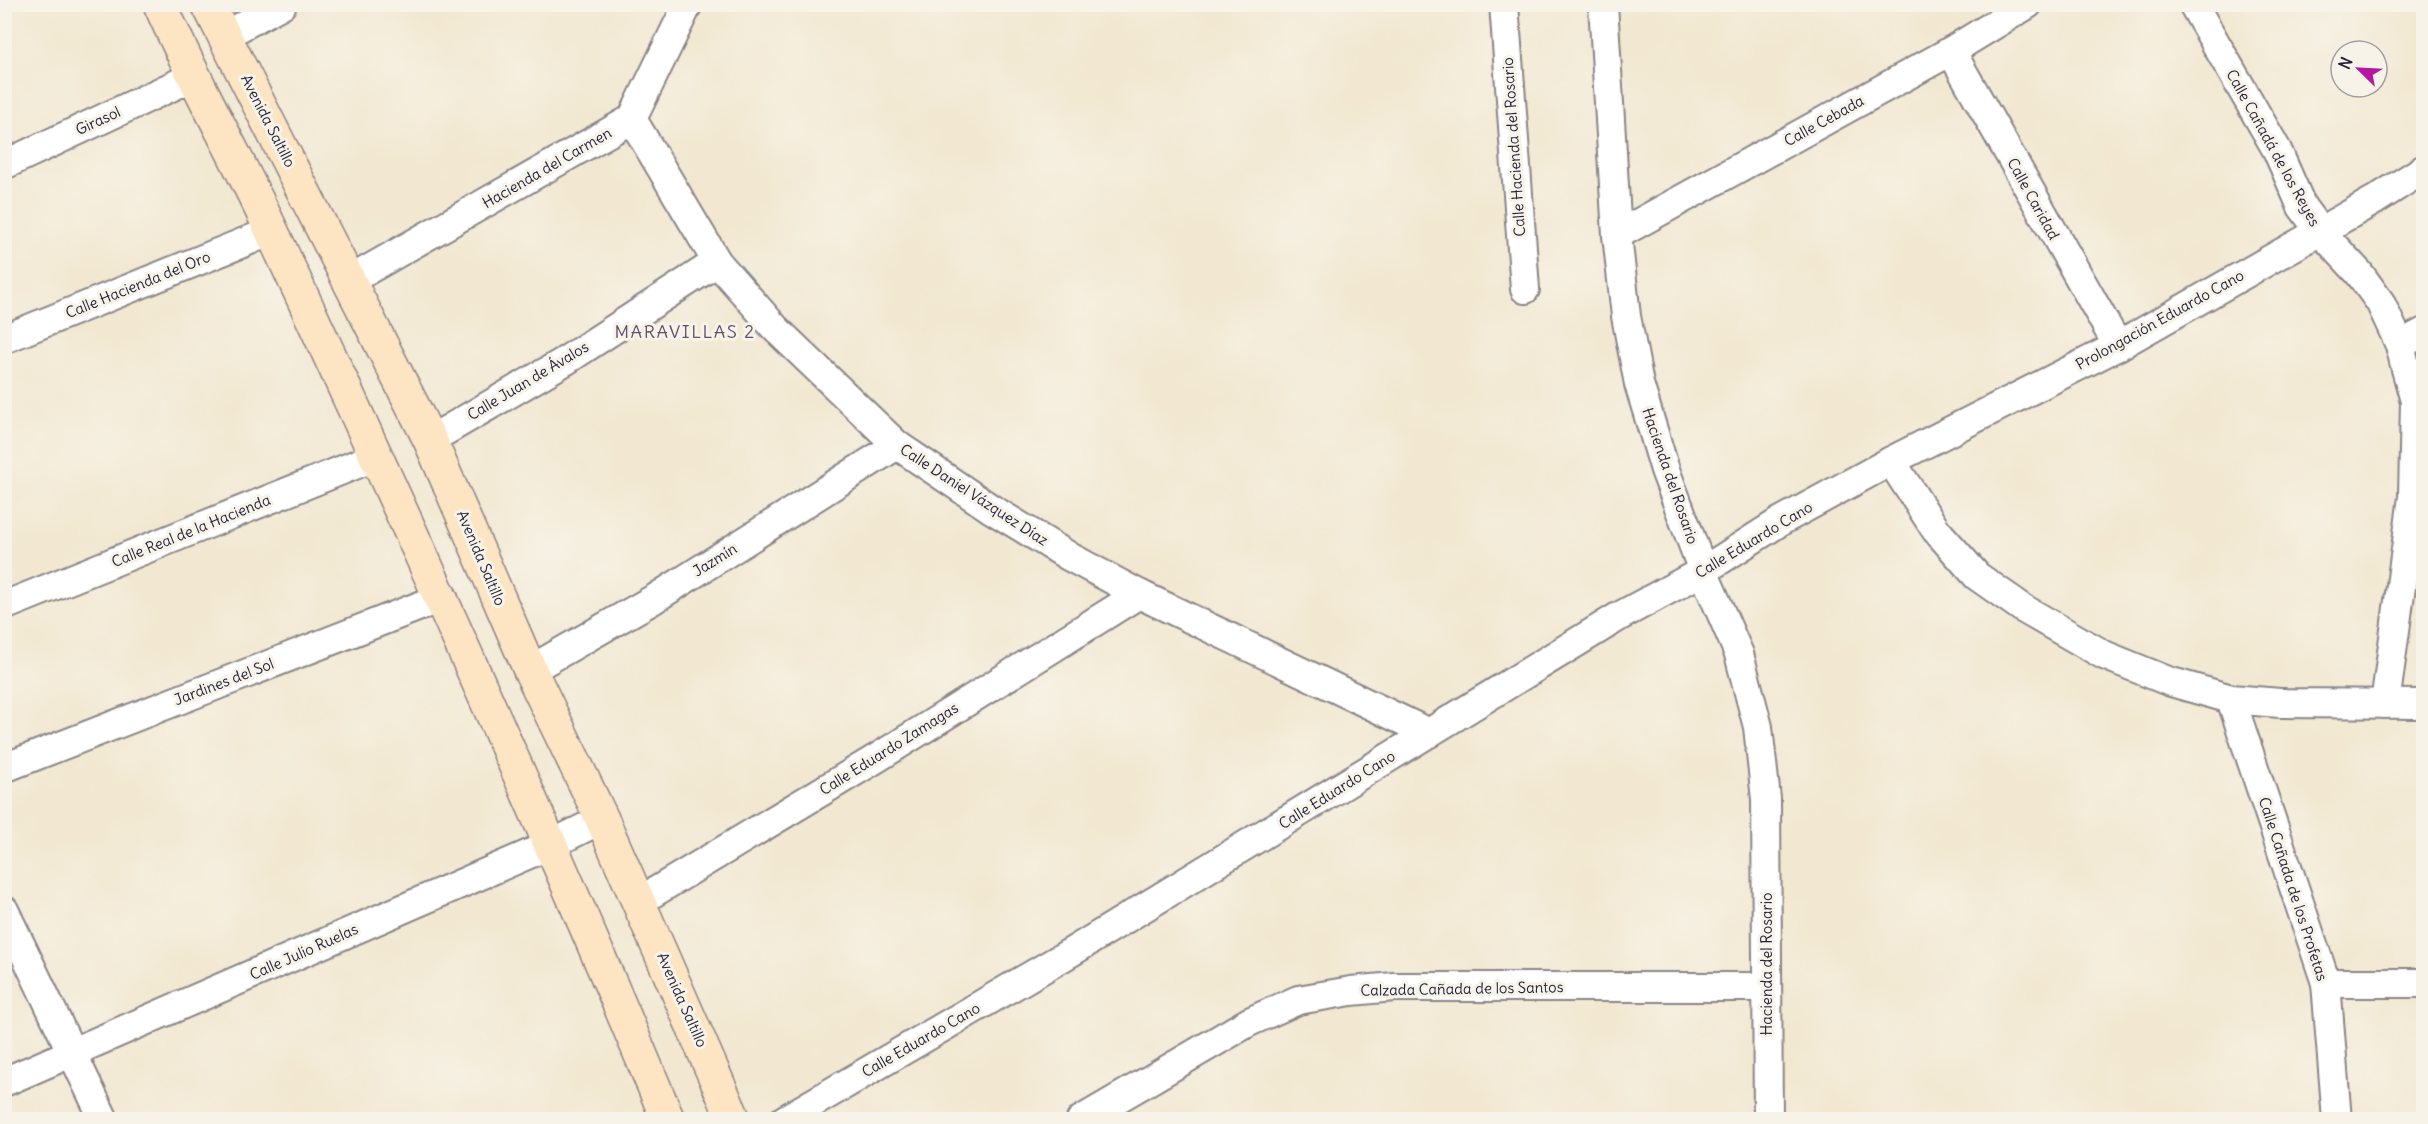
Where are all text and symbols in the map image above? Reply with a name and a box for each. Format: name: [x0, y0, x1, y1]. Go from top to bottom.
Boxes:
north arrow: [2329, 39, 2389, 99]
text: N: [2334, 54, 2357, 72]
street label: Calle Hacienda del Rosario: [1498, 57, 1529, 237]
street label: Calle Cañadá de los Reyes: [2222, 66, 2325, 230]
street label: Avenida Saltillo: [237, 71, 300, 170]
street label: Calle Cebada: [1780, 91, 1867, 150]
street label: Girasol: [72, 102, 123, 139]
street label: Hacienda del Carmen: [479, 123, 615, 212]
street label: Calle Caridad: [2003, 155, 2064, 243]
street label: Calle Hacienda del Oro: [63, 247, 213, 322]
street label: Prolongación Eduardo Cano: [2072, 265, 2247, 374]
district label: MARAVILLAS 2: [614, 320, 756, 343]
street label: Calle Juan de Ávalos: [464, 337, 592, 424]
street label: Hacienda del Rosario: [1638, 405, 1703, 546]
street label: Calle Daniel Vázquez Díaz: [897, 440, 1052, 550]
street label: Calle Real de la Hacienda: [109, 490, 273, 571]
street label: Calle Eduardo Cano: [1692, 497, 1816, 582]
street label: Avenida Saltillo: [453, 507, 510, 608]
street label: Jazmín: [689, 538, 741, 580]
street label: Jardines del Sol: [171, 654, 276, 709]
street label: Calle Eduardo Zamagas: [816, 698, 962, 799]
street label: Calle Eduardo Cano: [1275, 746, 1398, 833]
street label: Calle Cañada de los Profetas: [2255, 795, 2332, 983]
street label: Hacienda del Rosario: [1757, 893, 1776, 1035]
street label: Calle Julio Ruelas: [247, 919, 361, 984]
street label: Avenida Saltillo: [653, 949, 712, 1050]
street label: Calzada Cañada de los Santos: [1360, 977, 1564, 1000]
street label: Calle Eduardo Cano: [858, 998, 983, 1081]

